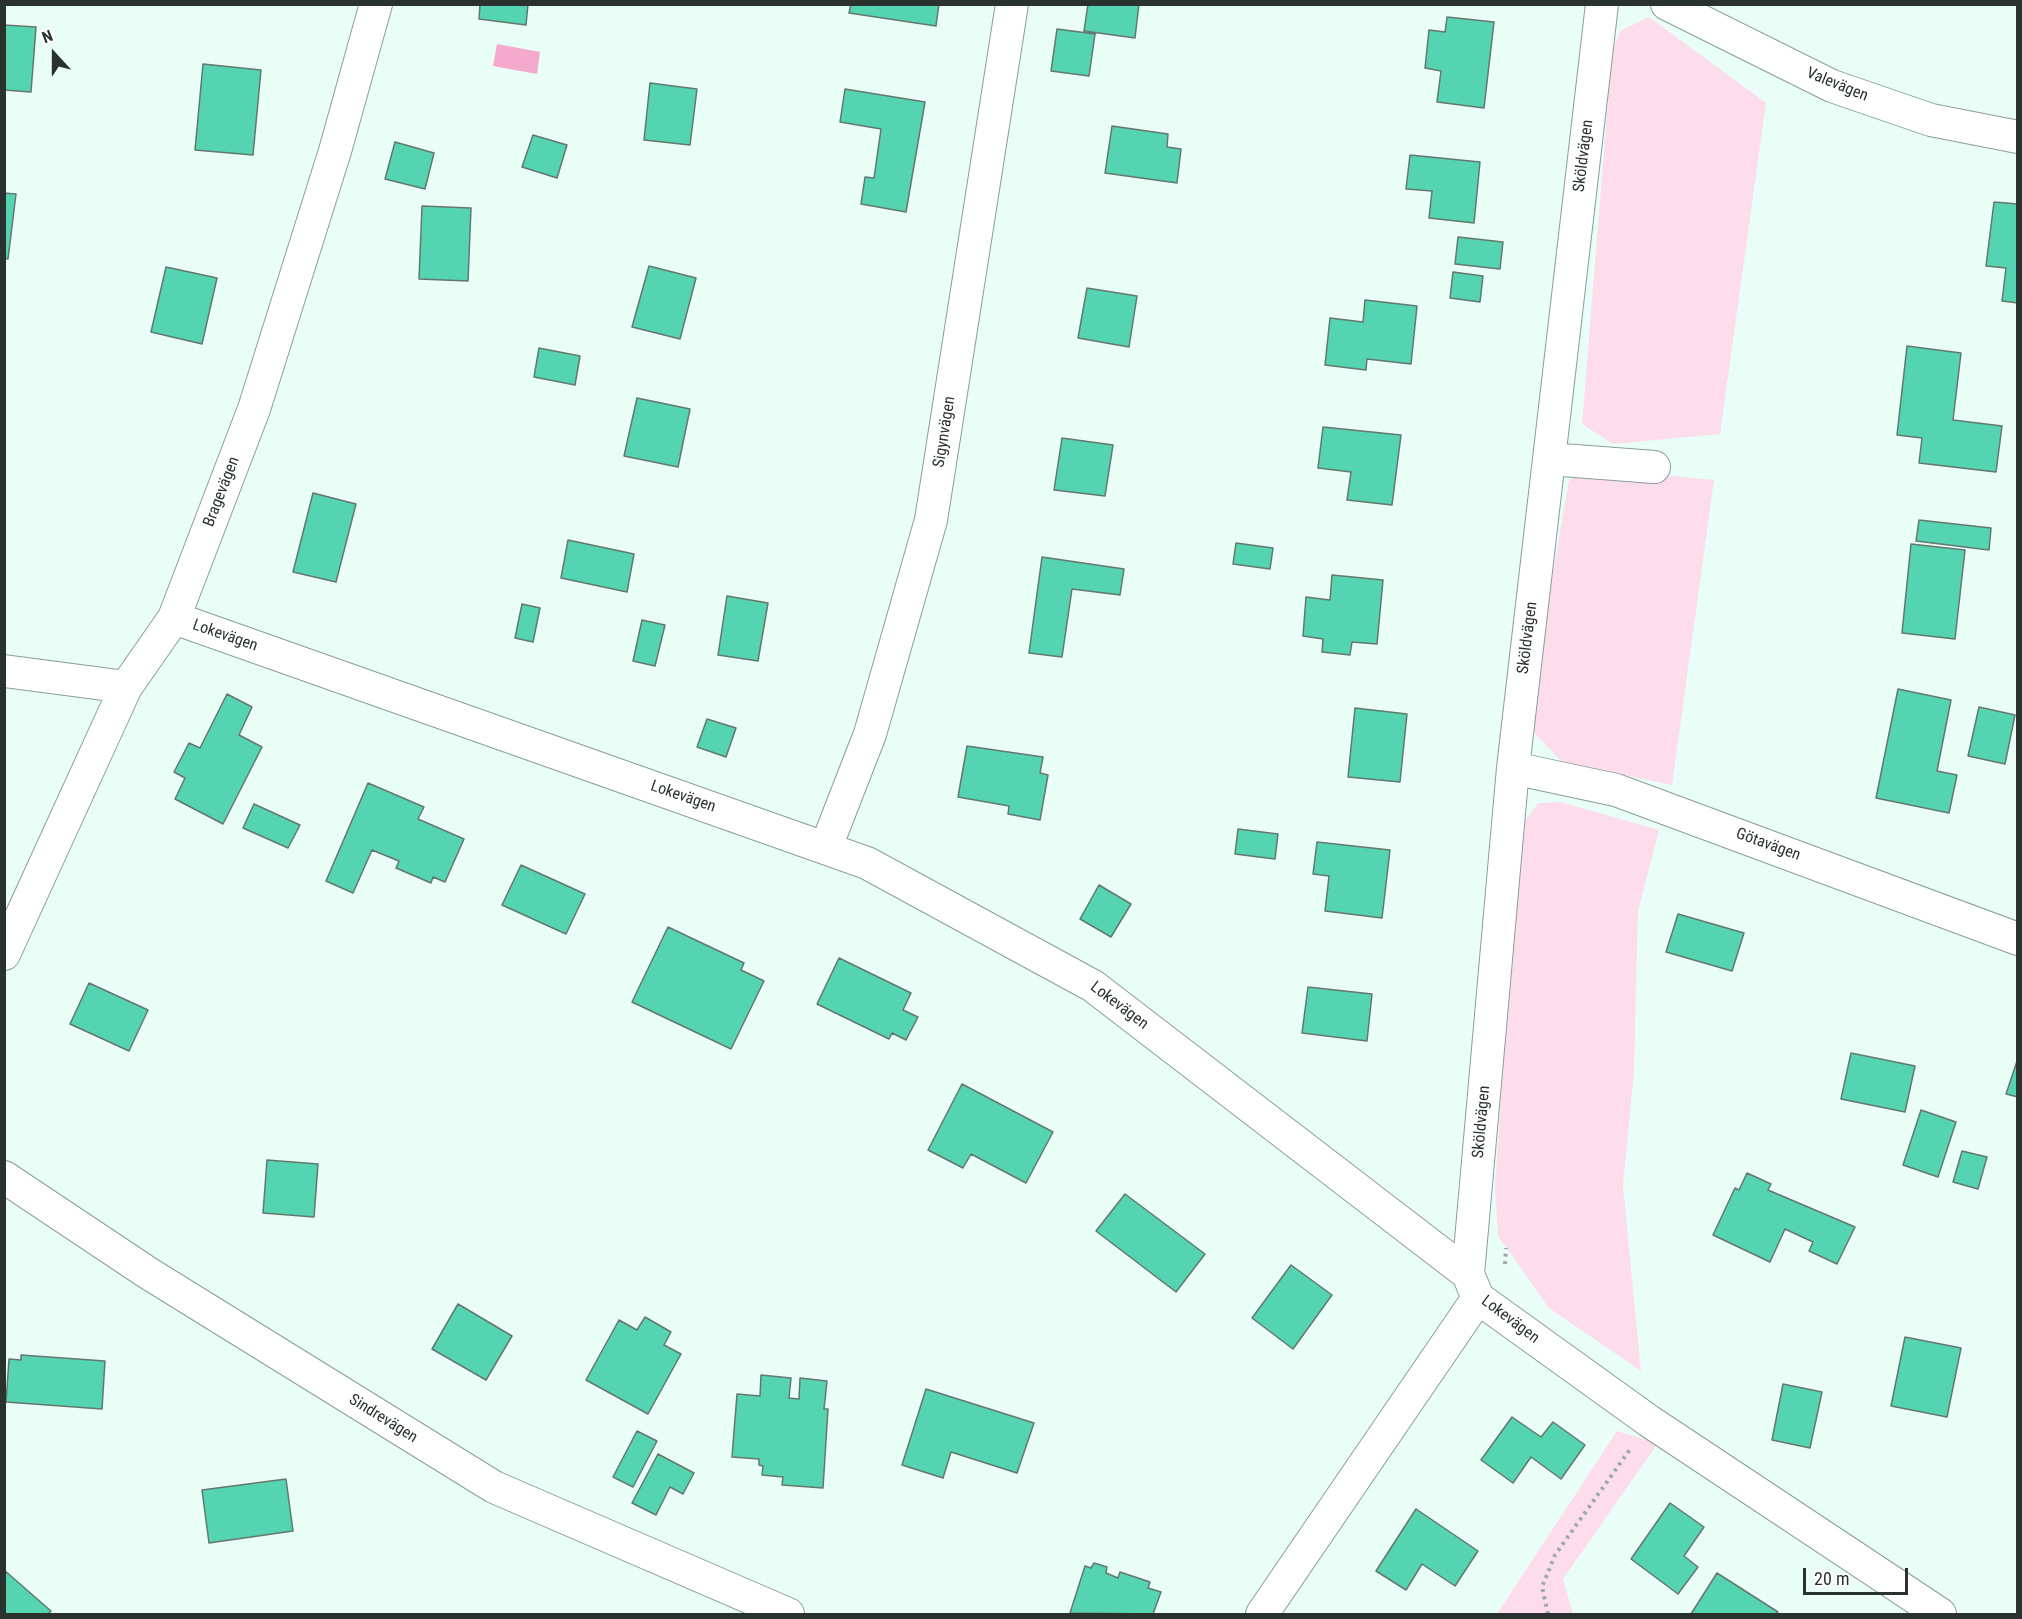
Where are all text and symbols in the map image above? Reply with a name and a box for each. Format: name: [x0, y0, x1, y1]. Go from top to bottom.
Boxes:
north arrow: [24, 24, 84, 84]
text: N: [39, 26, 55, 47]
street label: Valevägen: [1803, 64, 1871, 106]
street label: Sköldvägen: [1570, 119, 1598, 193]
street label: Sigynvägen: [930, 395, 960, 469]
street label: Bragevägen: [200, 454, 244, 530]
street label: Sköldvägen: [1514, 601, 1542, 675]
street label: Lokevägen: [190, 616, 260, 656]
street label: Lokevägen: [648, 777, 718, 817]
street label: Götavägen: [1733, 824, 1803, 866]
street label: Lokevägen: [1086, 978, 1152, 1034]
street label: Sköldvägen: [1469, 1085, 1495, 1159]
street label: Lokevägen: [1477, 1292, 1543, 1348]
street label: Sindrevägen: [345, 1390, 421, 1448]
scale bar: [1806, 1556, 1911, 1594]
text: 20 m: [1814, 1568, 1849, 1589]

